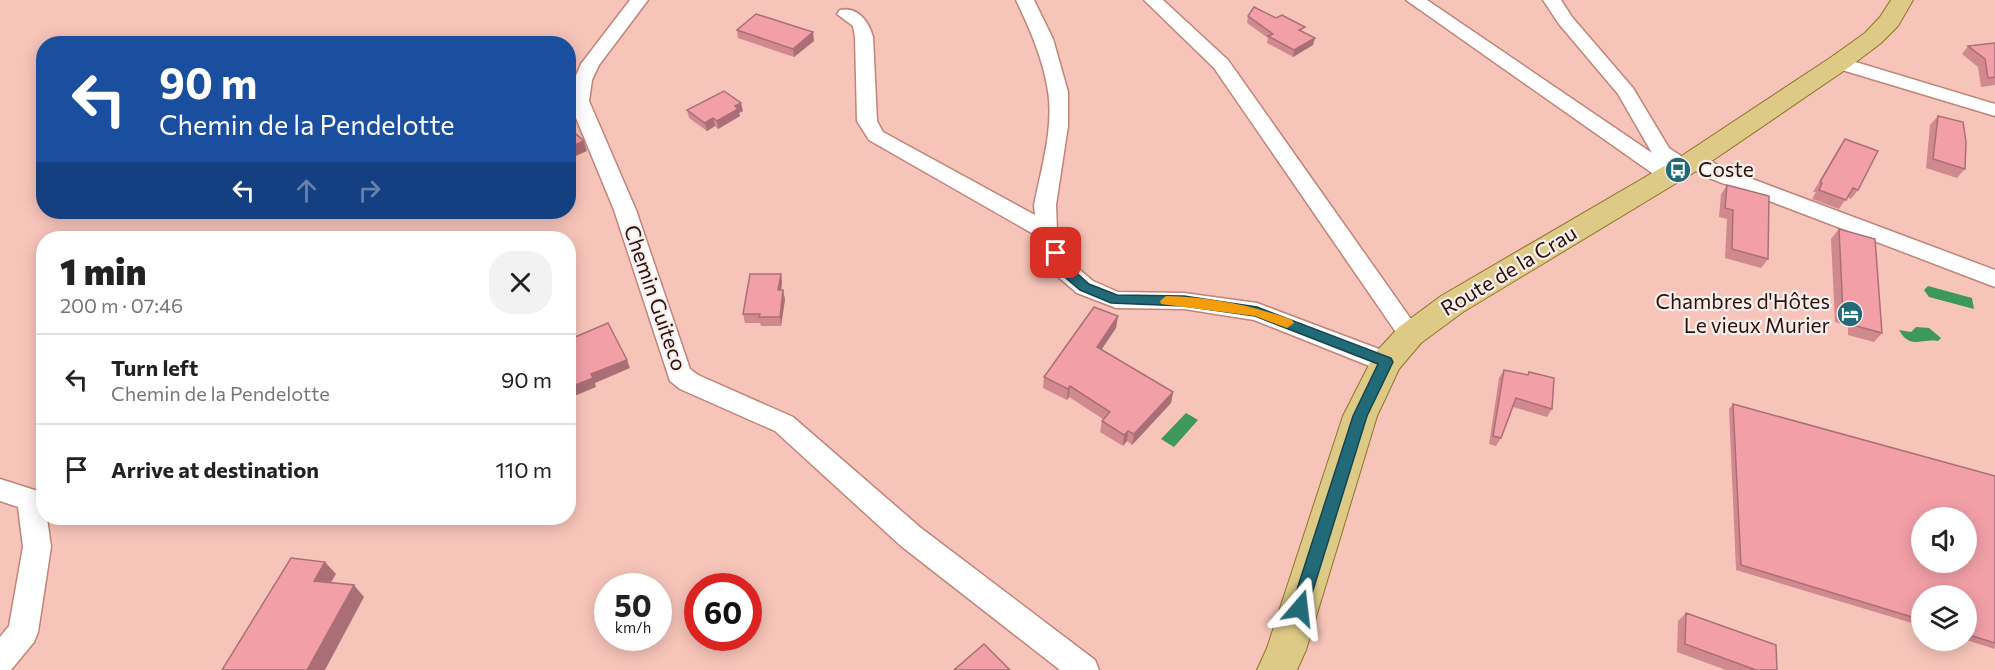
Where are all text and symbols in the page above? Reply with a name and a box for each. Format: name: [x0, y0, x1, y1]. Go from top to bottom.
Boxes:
text: 90 m: [159, 56, 258, 108]
icon: left: [60, 60, 138, 138]
text: Chemin de la Pendelotte: [159, 108, 455, 141]
bus stop icon: Coste: [1663, 155, 1693, 185]
place label: Coste: [1698, 156, 1754, 181]
icon: left: [227, 174, 260, 207]
icon: ahead: [290, 174, 323, 207]
icon: right: [353, 174, 386, 207]
street label: Route de la Crau: [1436, 219, 1581, 320]
street label: Chemin Guiteco: [620, 221, 693, 374]
pin: [1030, 227, 1081, 278]
icon: arrive: [1039, 236, 1072, 269]
text: 1 min: [60, 248, 146, 292]
button: close: [489, 251, 552, 314]
place label: Chambres d'Hôtes Le vieux Murier: [1656, 288, 1830, 337]
text: 200 m · 07:46: [60, 293, 183, 317]
hotel icon: Chambres d'Hôtes Le vieux Murier: [1835, 299, 1865, 329]
text: Turn left: [111, 354, 198, 381]
icon: left: [60, 363, 93, 396]
text: 90 m: [501, 366, 552, 393]
text: Chemin de la Pendelotte: [111, 381, 330, 405]
icon: arrive: [60, 453, 93, 486]
text: Arrive at destination: [111, 456, 319, 483]
text: 110 m: [495, 456, 552, 483]
map controls: [1911, 507, 1977, 651]
button: sound: [1911, 507, 1977, 573]
speed limit sign: 60: [684, 573, 762, 651]
position arrow: [1268, 576, 1332, 640]
button: layers: [1911, 585, 1977, 651]
text: 50: [614, 586, 652, 623]
text: km/h: [615, 618, 651, 636]

